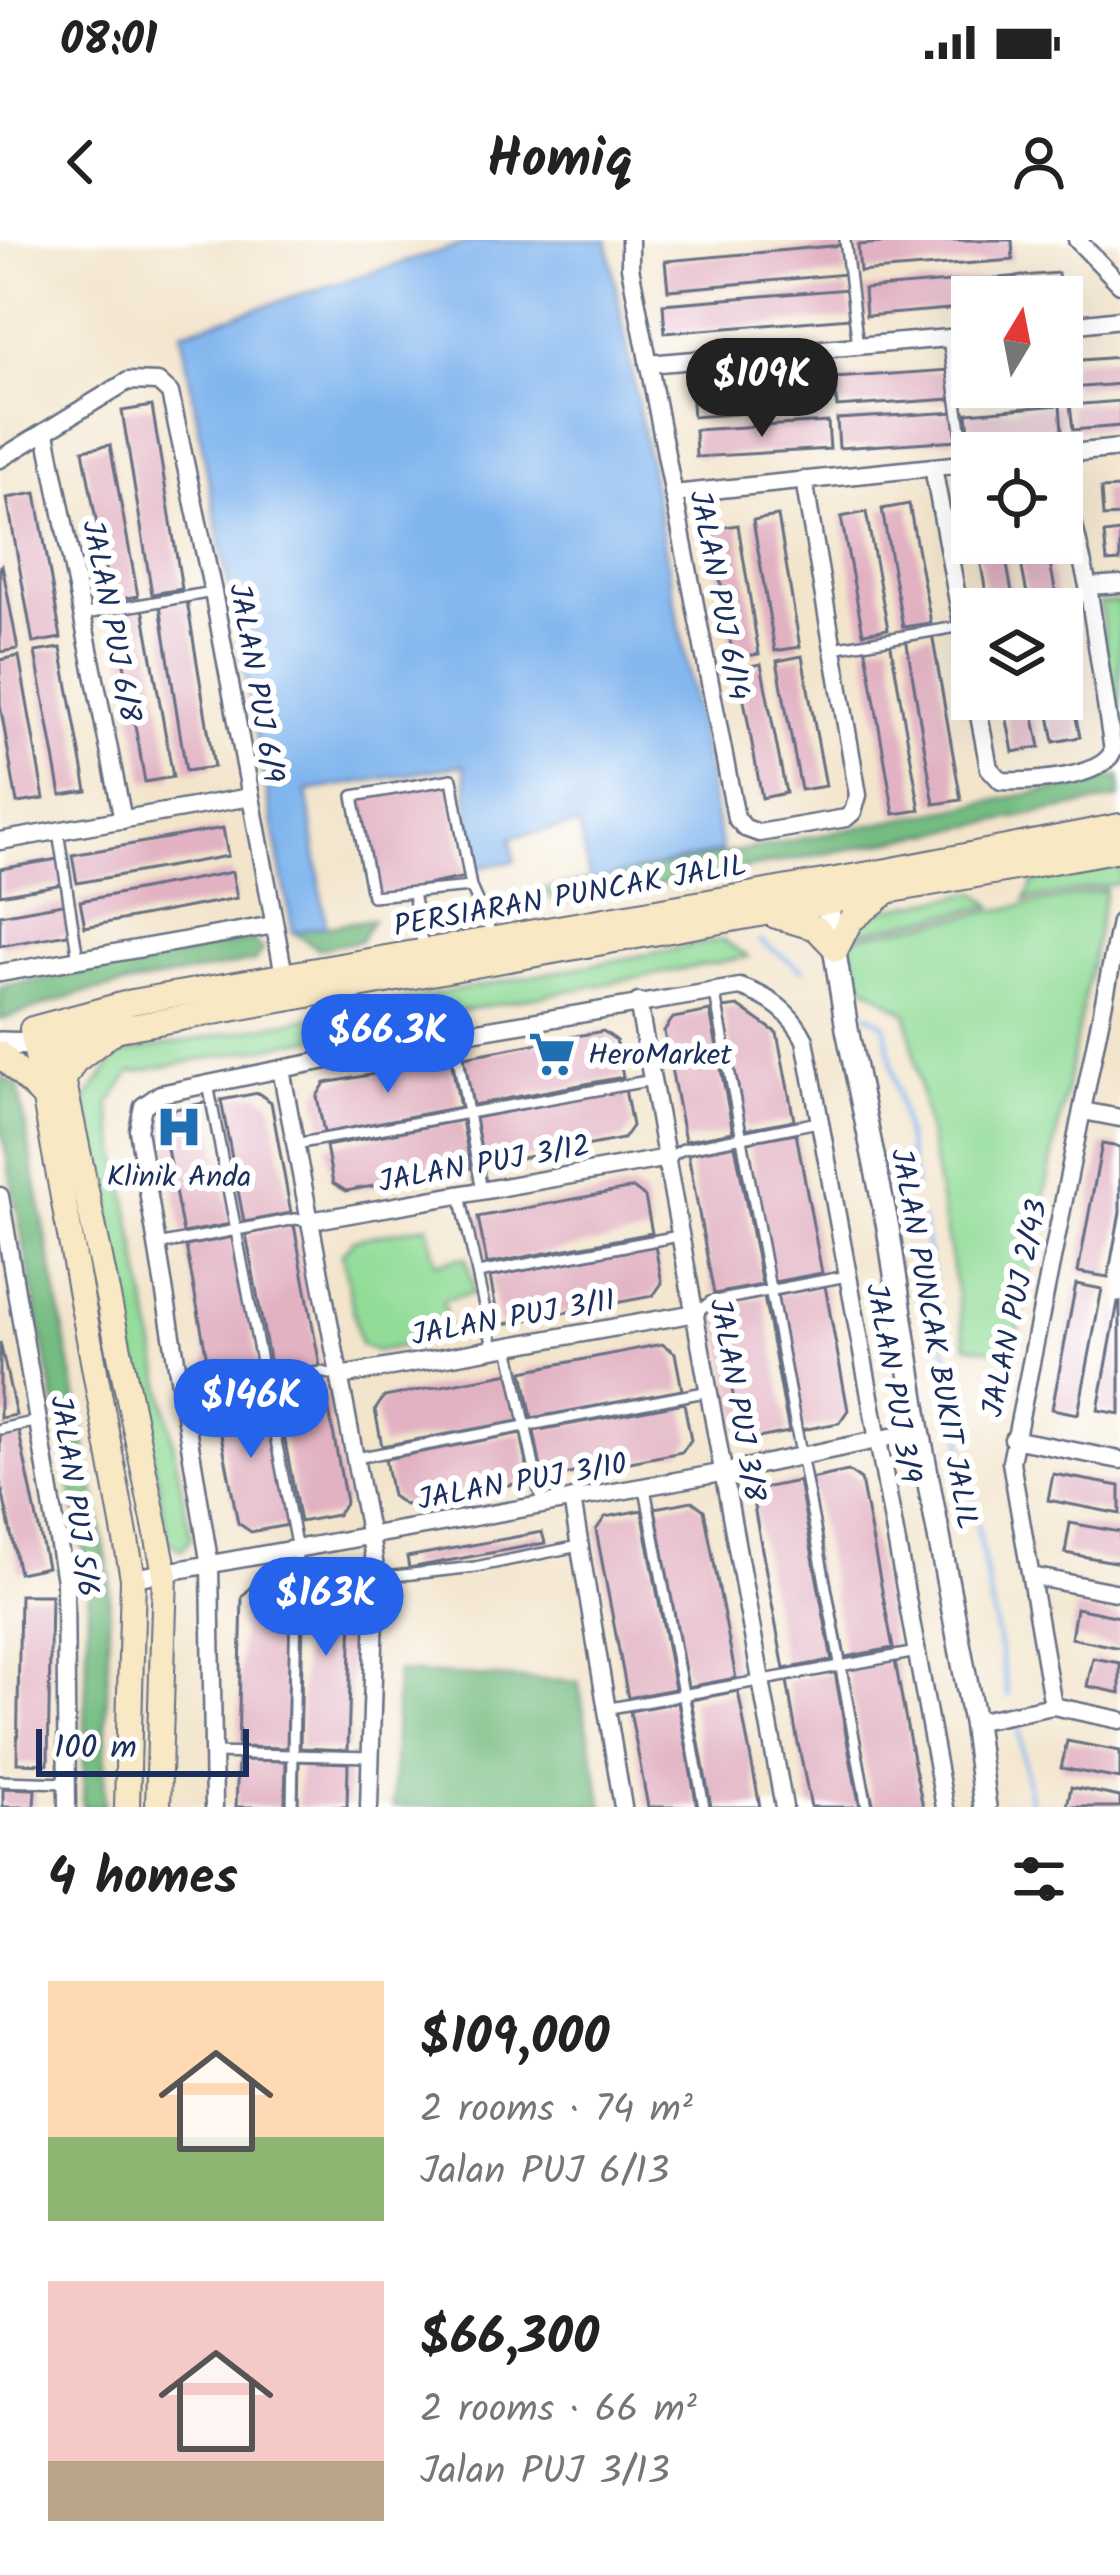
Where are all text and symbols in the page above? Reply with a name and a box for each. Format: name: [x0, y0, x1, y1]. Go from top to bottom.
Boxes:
text: 08:01: [60, 6, 157, 78]
text: Homiq: [487, 119, 633, 205]
icon: back: [48, 129, 114, 195]
icon: person: [1006, 129, 1072, 195]
north arrow: [951, 276, 1083, 408]
map controls: [951, 276, 1083, 720]
pin: $109K: [678, 338, 846, 440]
text: $109K: [713, 346, 811, 408]
button: locate: [951, 432, 1083, 564]
street label: JALAN PUJ 6/14: [674, 486, 762, 704]
street label: JALAN PUJ 6/8: [67, 516, 153, 727]
street label: JALAN PUJ 6/9: [214, 580, 296, 787]
button: layers: [951, 588, 1083, 720]
street label: PERSIARAN PUNCAK JALIL: [390, 842, 751, 952]
pin: $66.3K: [290, 994, 486, 1096]
text: $66.3K: [328, 1002, 448, 1064]
supermarket icon: HeroMarket: [527, 1029, 577, 1079]
place label: HeroMarket: [588, 1032, 732, 1080]
hospital icon: Klinik Anda: [154, 1102, 204, 1152]
street label: JALAN PUJ 3/12: [375, 1123, 594, 1207]
street label: JALAN PUNCAK BUKIT JALIL: [876, 1145, 990, 1534]
place label: Klinik Anda: [107, 1154, 251, 1202]
street label: JALAN PUJ 2/43: [969, 1195, 1062, 1422]
street label: JALAN PUJ 3/11: [408, 1277, 619, 1361]
street label: JALAN PUJ 3/9: [851, 1280, 933, 1487]
street label: JALAN PUJ 3/8: [695, 1295, 778, 1507]
pin: $146K: [167, 1359, 335, 1461]
text: $146K: [201, 1367, 301, 1429]
street label: JALAN PUJ 5/6: [35, 1392, 111, 1600]
street label: JALAN PUJ 3/10: [414, 1441, 631, 1525]
pin: $163K: [242, 1557, 410, 1659]
text: $163K: [276, 1565, 376, 1627]
scale bar: [36, 1723, 249, 1776]
text: 100 m: [54, 1723, 137, 1776]
text: 4 homes: [48, 1839, 238, 1920]
icon: filters: [1006, 1846, 1072, 1912]
text: $109,000: [420, 1999, 609, 2080]
icon: home: [144, 2029, 288, 2173]
text: 2 rooms · 74 m²: [420, 2080, 693, 2142]
text: Jalan PUJ 6/13: [420, 2142, 669, 2204]
text: $66,300: [420, 2299, 599, 2380]
icon: home: [144, 2329, 288, 2473]
text: 2 rooms · 66 m²: [420, 2380, 697, 2442]
text: Jalan PUJ 3/13: [420, 2442, 670, 2504]

